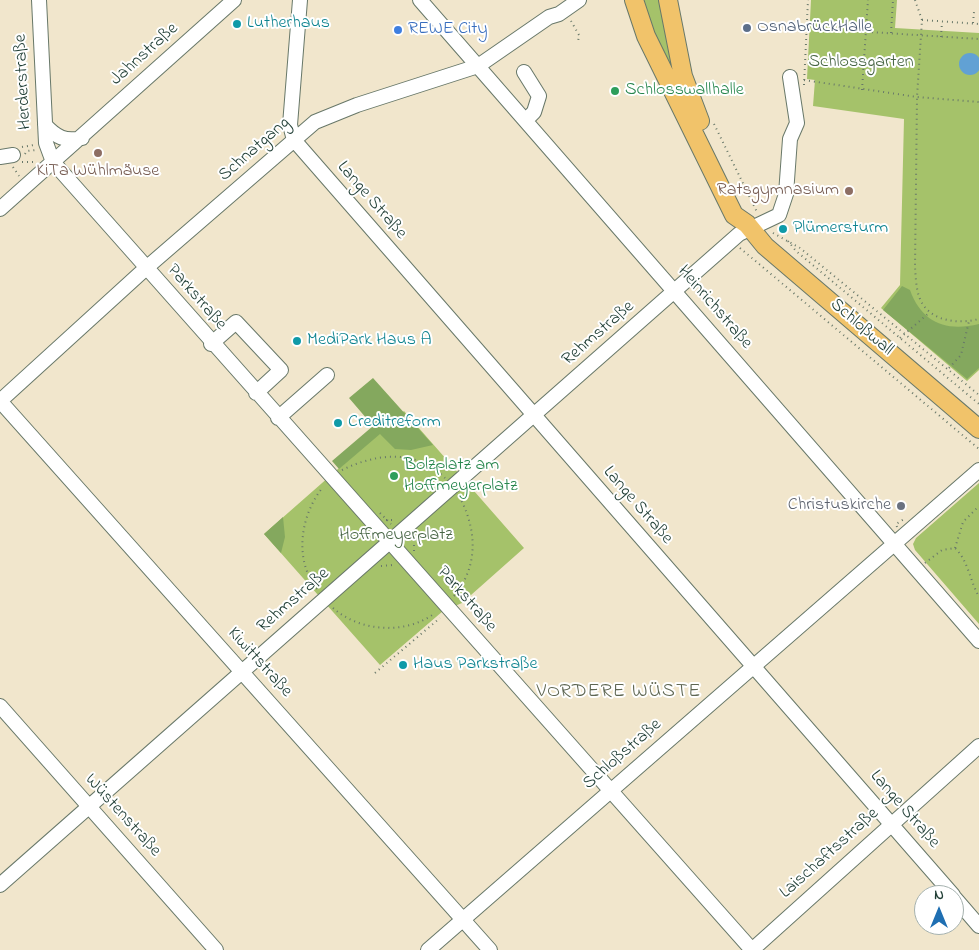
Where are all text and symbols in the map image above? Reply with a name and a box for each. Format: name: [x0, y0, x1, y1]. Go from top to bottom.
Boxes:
place label: Lutherhaus: [247, 13, 330, 35]
place label: OsnabrückHalle: [757, 17, 872, 39]
marker: Lutherhaus: [231, 18, 243, 30]
street label: Jahnstraße: [107, 19, 183, 91]
place label: REWE City: [408, 19, 487, 41]
marker: OsnabrückHalle: [741, 22, 753, 34]
marker: REWE City: [392, 24, 404, 36]
street label: Herderstraße: [11, 34, 37, 130]
park label: Schlossgarten: [808, 52, 914, 74]
place label: Schlosswallhalle: [625, 80, 744, 102]
marker: Schlosswallhalle: [609, 85, 621, 97]
street label: Schnatgang: [215, 113, 295, 187]
marker: KiTa Wühlmäuse: [92, 147, 104, 159]
street label: Lange Straße: [331, 158, 411, 244]
place label: KiTa Wühlmäuse: [37, 161, 159, 183]
place label: Ratsgymnasium: [717, 180, 839, 202]
marker: Ratsgymnasium: [843, 185, 855, 197]
place label: Plümersturm: [793, 218, 888, 240]
marker: Plümersturm: [777, 223, 789, 235]
street label: Parkstraße: [161, 261, 231, 335]
street label: Heinrichstraße: [672, 262, 756, 354]
street label: Schloßwall: [825, 295, 897, 361]
street label: Rehmstraße: [559, 297, 639, 371]
place label: MediPark Haus A: [307, 330, 432, 352]
marker: MediPark Haus A: [291, 335, 303, 347]
place label: Creditreform: [348, 412, 441, 434]
marker: Creditreform: [332, 417, 344, 429]
place label: Bolzplatz am Hoffmeyerplatz: [404, 455, 517, 498]
street label: Lange Straße: [597, 463, 677, 549]
marker: Bolzplatz am Hoffmeyerplatz: [388, 470, 400, 482]
place label: Christuskirche: [788, 495, 891, 517]
marker: Christuskirche: [895, 500, 907, 512]
park label: Hoffmeyerplatz: [339, 525, 453, 547]
street label: Parkstraße: [431, 563, 501, 637]
street label: Rehmstraße: [254, 564, 334, 638]
street label: Kiwittstraße: [222, 623, 296, 703]
place label: Haus Parkstraße: [413, 654, 538, 676]
marker: Haus Parkstraße: [397, 659, 409, 671]
district label: VORDERE WÜSTE: [535, 681, 703, 705]
street label: Schloßstraße: [579, 715, 667, 795]
street label: Lange Straße: [864, 767, 944, 853]
street label: Wüstenstraße: [79, 770, 165, 862]
street label: Laischaftsstraße: [776, 804, 884, 904]
north arrow: [914, 885, 964, 935]
text: N: [934, 885, 944, 906]

